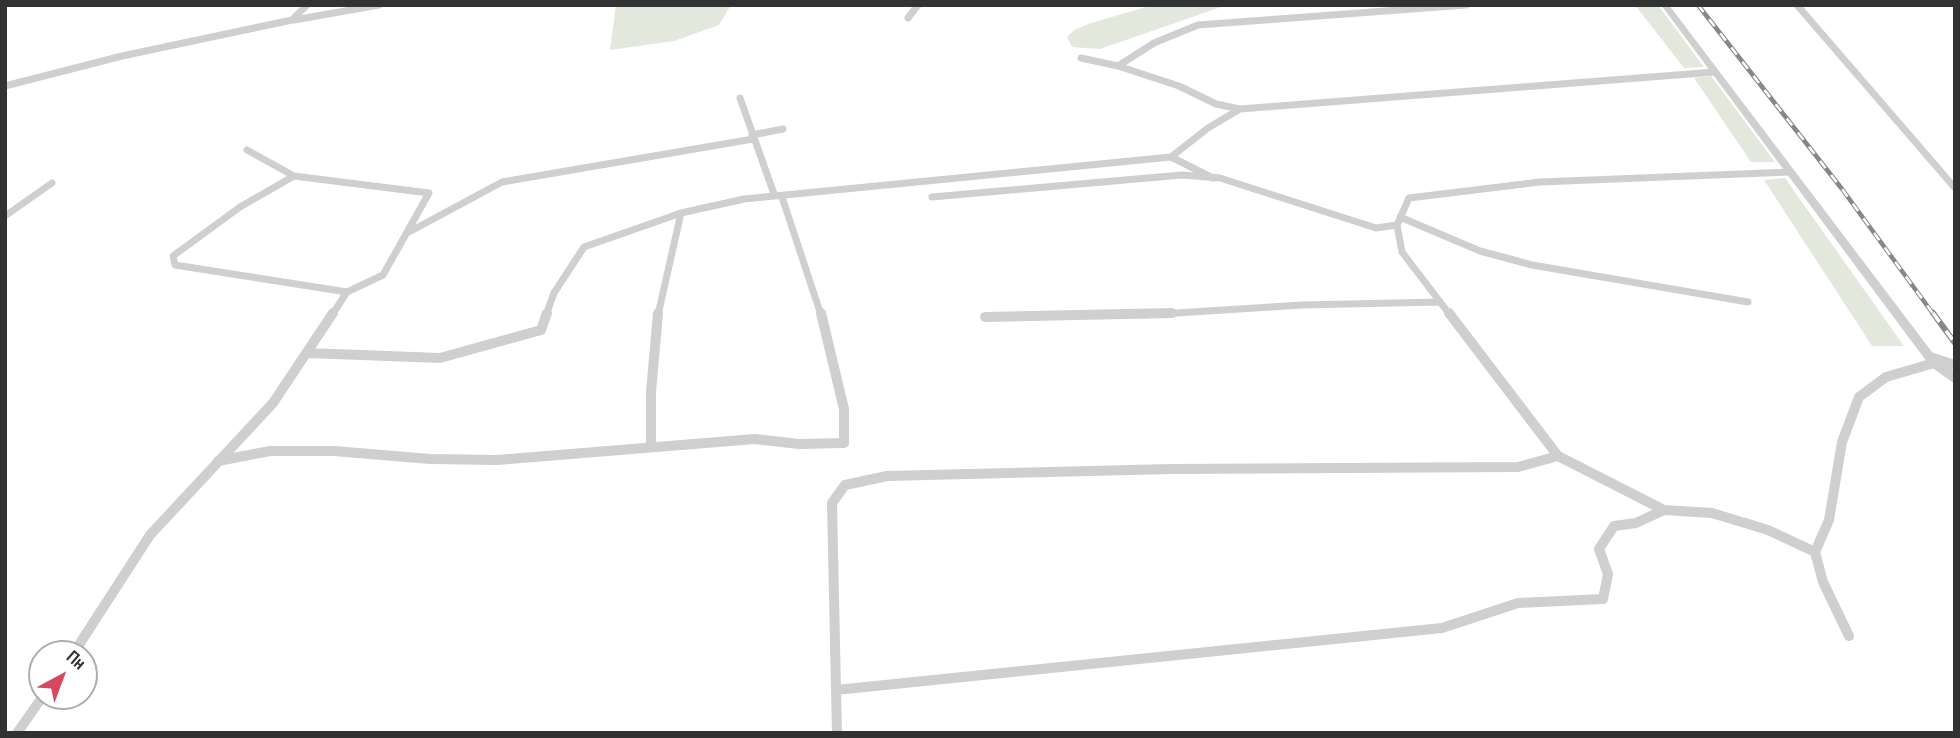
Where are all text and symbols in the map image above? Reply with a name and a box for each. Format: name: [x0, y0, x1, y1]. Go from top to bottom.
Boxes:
north arrow: [28, 640, 98, 710]
text: Пн: [61, 646, 90, 675]

